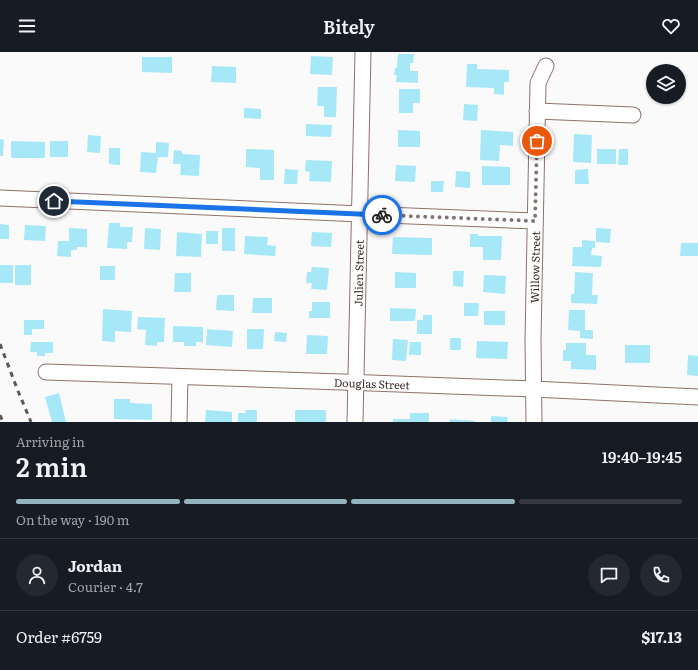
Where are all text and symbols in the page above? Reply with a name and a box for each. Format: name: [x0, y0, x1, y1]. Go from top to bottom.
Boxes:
text: Bitely: [323, 13, 375, 40]
icon: menu: [16, 15, 38, 37]
icon: heart: [660, 15, 682, 37]
map controls: [646, 64, 686, 104]
button: layers: [646, 64, 686, 104]
pin: [520, 124, 554, 158]
icon: bag: [526, 130, 548, 152]
pin: [37, 184, 71, 218]
icon: home: [43, 190, 65, 212]
courier: [362, 195, 402, 235]
icon: bike: [371, 204, 393, 226]
street label: Willow Street: [526, 230, 543, 303]
street label: Julien Street: [350, 239, 367, 307]
street label: Douglas Street: [334, 374, 411, 392]
text: Arriving in: [16, 432, 85, 451]
text: 19:40–19:45: [602, 445, 682, 468]
text: 2 min: [16, 446, 87, 485]
text: On the way · 190 m: [16, 510, 129, 529]
button: person: [16, 554, 58, 596]
text: Jordan: [68, 554, 122, 577]
button: chat: [588, 554, 630, 596]
button: phone: [640, 554, 682, 596]
text: Courier · 4.7: [68, 577, 143, 596]
text: Order #6759: [16, 625, 102, 648]
text: $17.13: [641, 625, 682, 648]

